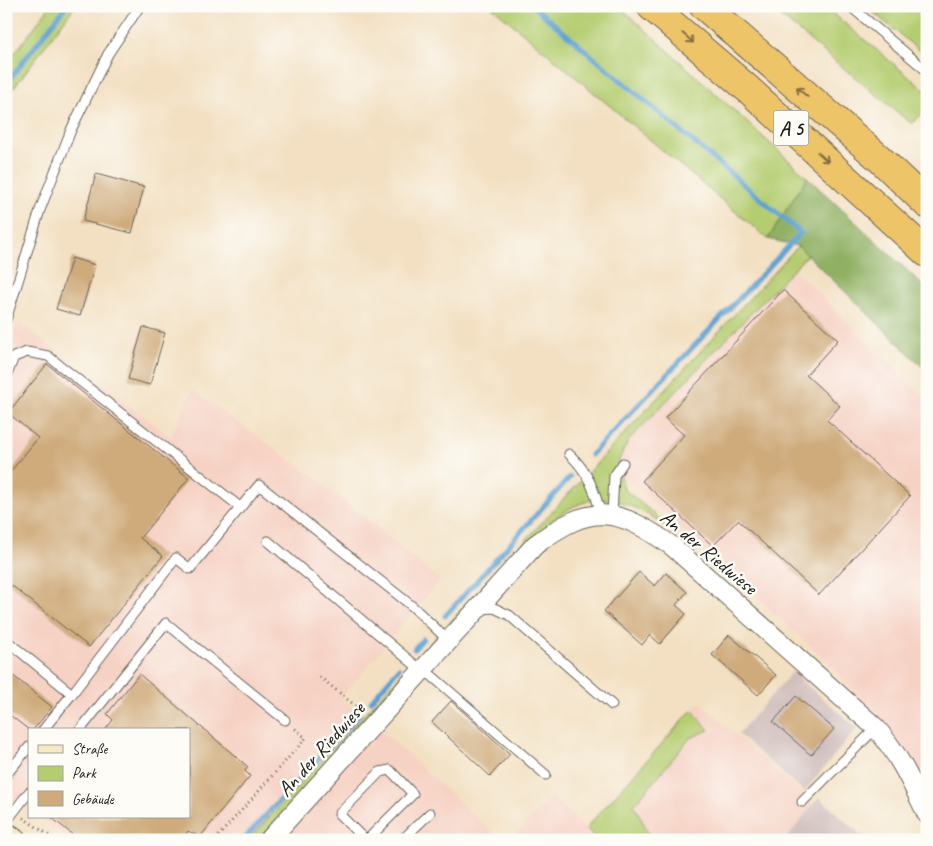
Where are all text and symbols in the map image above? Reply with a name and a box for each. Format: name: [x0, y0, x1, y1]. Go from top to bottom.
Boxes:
one-way arrow: [682, 32, 695, 44]
one-way arrow: [796, 86, 809, 97]
road number: A 5: [774, 110, 808, 146]
one-way arrow: [817, 151, 830, 163]
street label: An der Riedwiese: [655, 504, 764, 601]
street label: An der Riedwiese: [272, 695, 371, 802]
legend: [28, 728, 190, 818]
text: Straße: [72, 740, 108, 759]
text: Park: [72, 764, 97, 783]
text: Gebäude: [72, 790, 115, 809]

